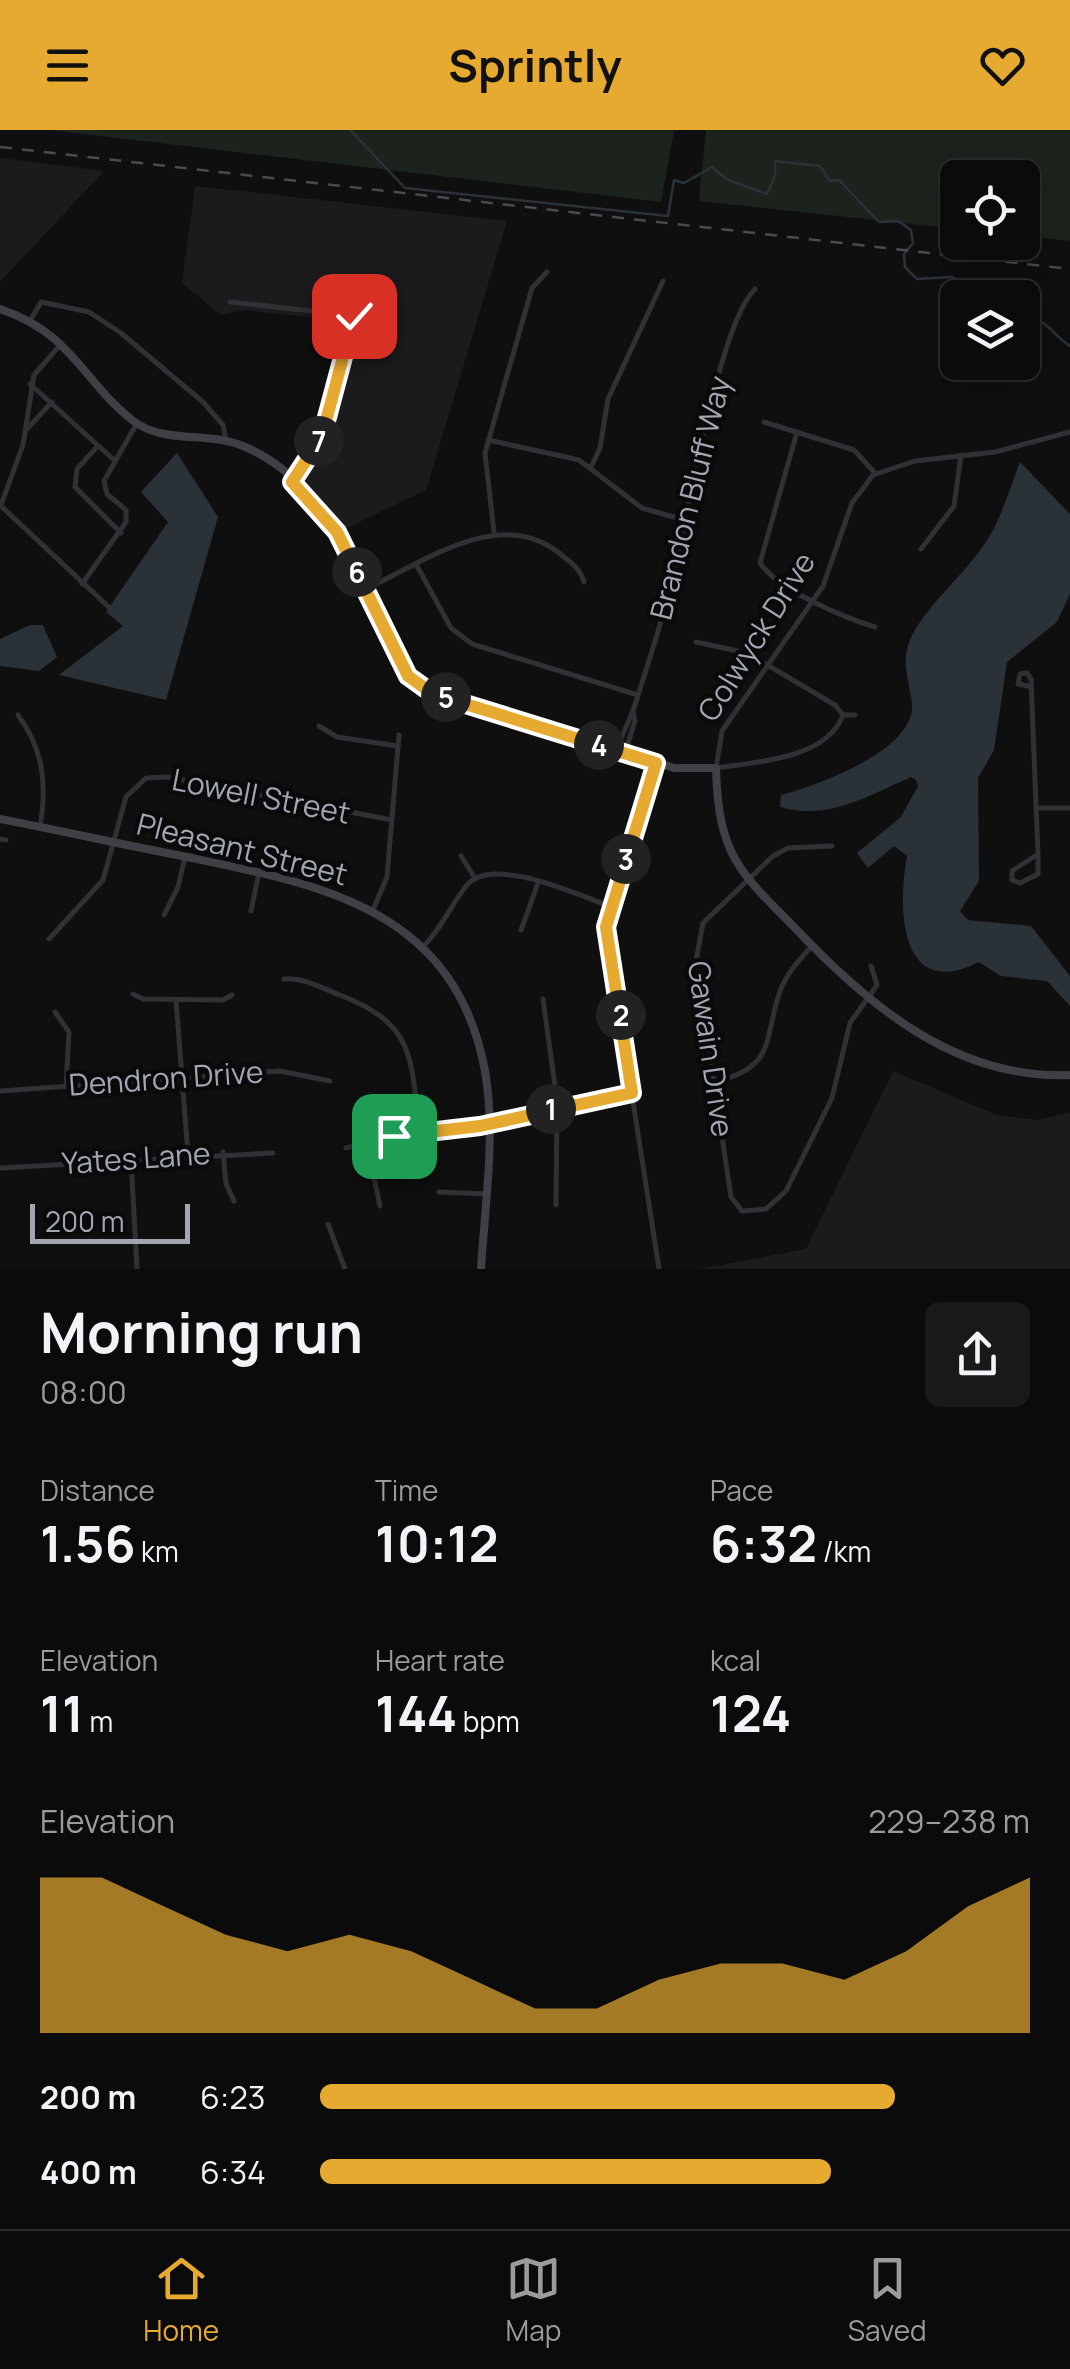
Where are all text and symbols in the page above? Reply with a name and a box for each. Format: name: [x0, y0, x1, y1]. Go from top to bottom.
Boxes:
text: Sprintly: [448, 34, 622, 96]
icon: menu: [40, 38, 95, 93]
icon: heart: [975, 38, 1030, 93]
map controls: [940, 160, 1040, 380]
button: locate: [940, 160, 1040, 260]
pin: [312, 274, 397, 359]
button: layers: [940, 280, 1040, 380]
icon: check: [327, 289, 382, 344]
street label: Brandon Bluff Way: [639, 371, 740, 624]
pin: 7: [294, 416, 344, 466]
text: 7: [312, 422, 326, 460]
street label: Colwyck Drive: [687, 544, 824, 728]
pin: 6: [332, 547, 382, 597]
text: 6: [348, 553, 366, 591]
pin: 5: [421, 672, 471, 722]
text: 5: [438, 678, 454, 716]
pin: 4: [574, 720, 624, 770]
text: 4: [590, 726, 608, 764]
street label: Lowell Street: [169, 758, 354, 833]
street label: Pleasant Street: [133, 803, 352, 894]
pin: 3: [601, 834, 651, 884]
text: 3: [618, 840, 634, 878]
street label: Gawain Drive: [679, 958, 744, 1139]
pin: 2: [596, 990, 646, 1040]
text: 2: [613, 996, 629, 1034]
street label: Dendron Drive: [67, 1050, 265, 1105]
pin: 1: [526, 1084, 576, 1134]
text: 1: [545, 1090, 557, 1128]
pin: [352, 1094, 437, 1179]
icon: arrive: [367, 1109, 422, 1164]
street label: Yates Lane: [60, 1132, 212, 1183]
scale bar: [30, 1199, 190, 1244]
text: 200 m: [45, 1202, 124, 1240]
text: Morning run: [40, 1294, 363, 1370]
button: share: [925, 1302, 1030, 1407]
text: 08:00: [40, 1370, 127, 1414]
text: Distance: [40, 1471, 155, 1509]
text: Time: [375, 1471, 438, 1509]
text: Pace: [710, 1471, 773, 1509]
text: 1.56: [40, 1509, 135, 1577]
text: 10:12: [375, 1509, 499, 1577]
text: 6:32: [710, 1509, 817, 1577]
text: km: [135, 1532, 179, 1570]
text: /km: [817, 1532, 871, 1570]
text: Elevation: [40, 1641, 158, 1679]
text: Heart rate: [375, 1641, 505, 1679]
text: kcal: [710, 1641, 761, 1679]
text: 11: [40, 1679, 84, 1747]
text: 144: [375, 1679, 457, 1747]
text: 124: [710, 1679, 791, 1747]
text: m: [84, 1702, 113, 1740]
text: bpm: [457, 1702, 520, 1740]
text: Elevation: [40, 1799, 175, 1843]
text: 229–238 m: [868, 1799, 1030, 1843]
text: 200 m: [40, 2075, 136, 2119]
text: 6:23: [200, 2075, 265, 2119]
text: 400 m: [40, 2150, 137, 2194]
text: 6:34: [200, 2150, 266, 2194]
tab: Home: [143, 2251, 219, 2349]
tab: Map: [506, 2251, 561, 2349]
tab: Saved: [848, 2251, 927, 2349]

